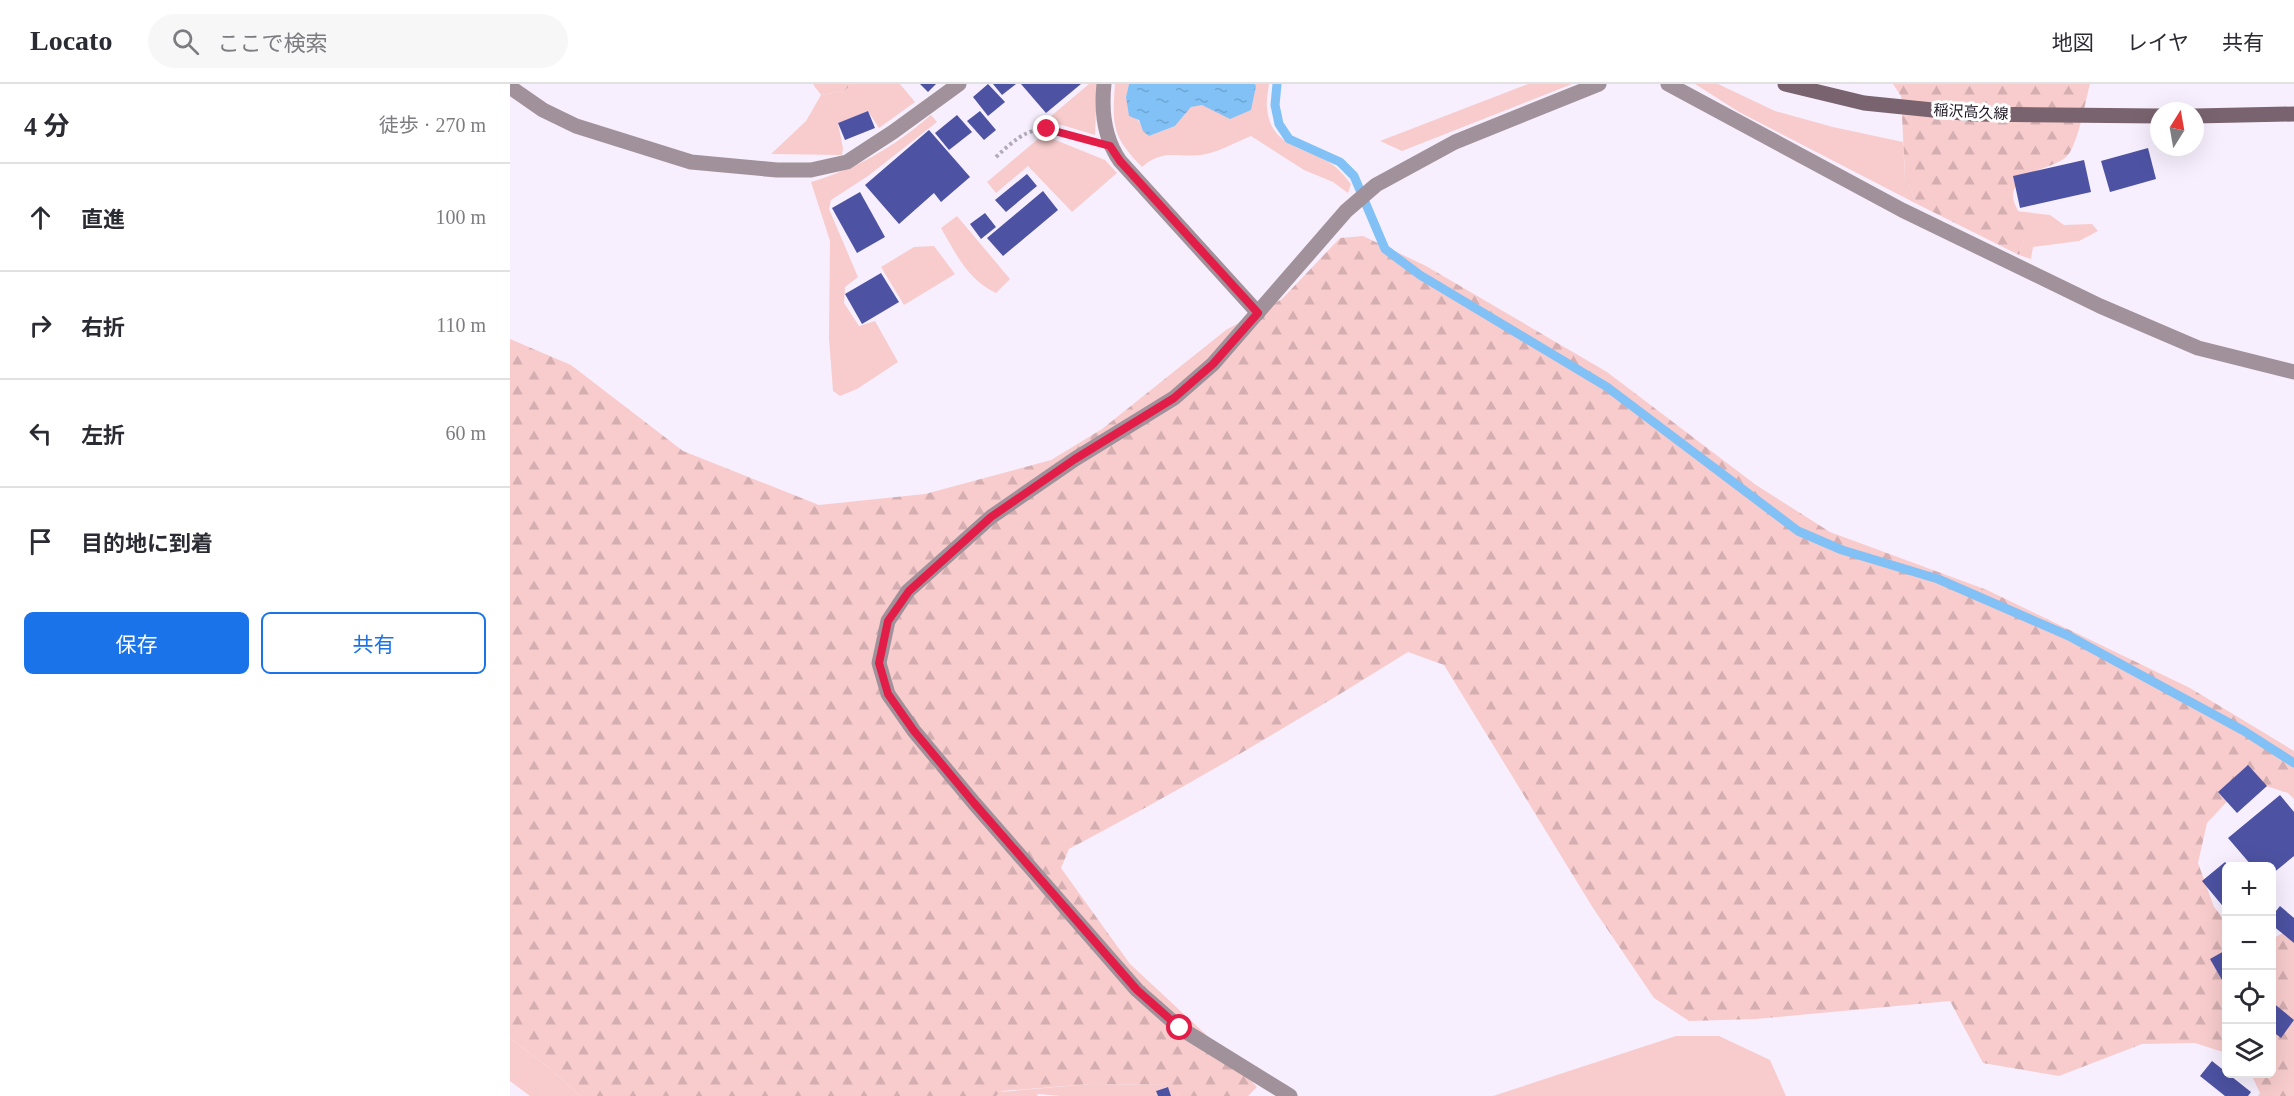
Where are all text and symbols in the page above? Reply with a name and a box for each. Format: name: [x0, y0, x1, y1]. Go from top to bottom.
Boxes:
search box: [148, 14, 568, 68]
text: Locato: [30, 25, 112, 56]
icon: search: [169, 25, 202, 58]
text: ここで検索: [217, 31, 327, 56]
text: 地図: [2052, 31, 2094, 55]
text: レイヤ: [2127, 31, 2189, 55]
text: 共有: [2222, 31, 2264, 55]
street label: 稲沢高久線: [1933, 102, 2009, 122]
north arrow: [2150, 102, 2204, 156]
text: 4 分: [24, 112, 70, 141]
text: 徒歩 · 270 m: [379, 114, 486, 136]
route end: [1033, 115, 1059, 141]
icon: ahead: [24, 201, 57, 234]
text: 100 m: [435, 206, 486, 228]
text: 直進: [81, 207, 125, 232]
icon: right: [24, 309, 57, 342]
text: 110 m: [436, 314, 486, 336]
text: 右折: [81, 315, 125, 340]
icon: left: [24, 417, 57, 450]
text: 60 m: [445, 422, 486, 444]
text: 左折: [81, 423, 125, 448]
icon: arrive: [24, 525, 57, 558]
text: 目的地に到着: [81, 531, 213, 556]
button: 保存: [24, 612, 249, 674]
button: 共有: [261, 612, 486, 674]
map controls: [2222, 862, 2276, 1078]
button: +: [2222, 862, 2276, 916]
button: −: [2222, 916, 2276, 970]
button: locate: [2222, 970, 2276, 1024]
route start: [1166, 1014, 1192, 1040]
button: layers: [2222, 1024, 2276, 1078]

